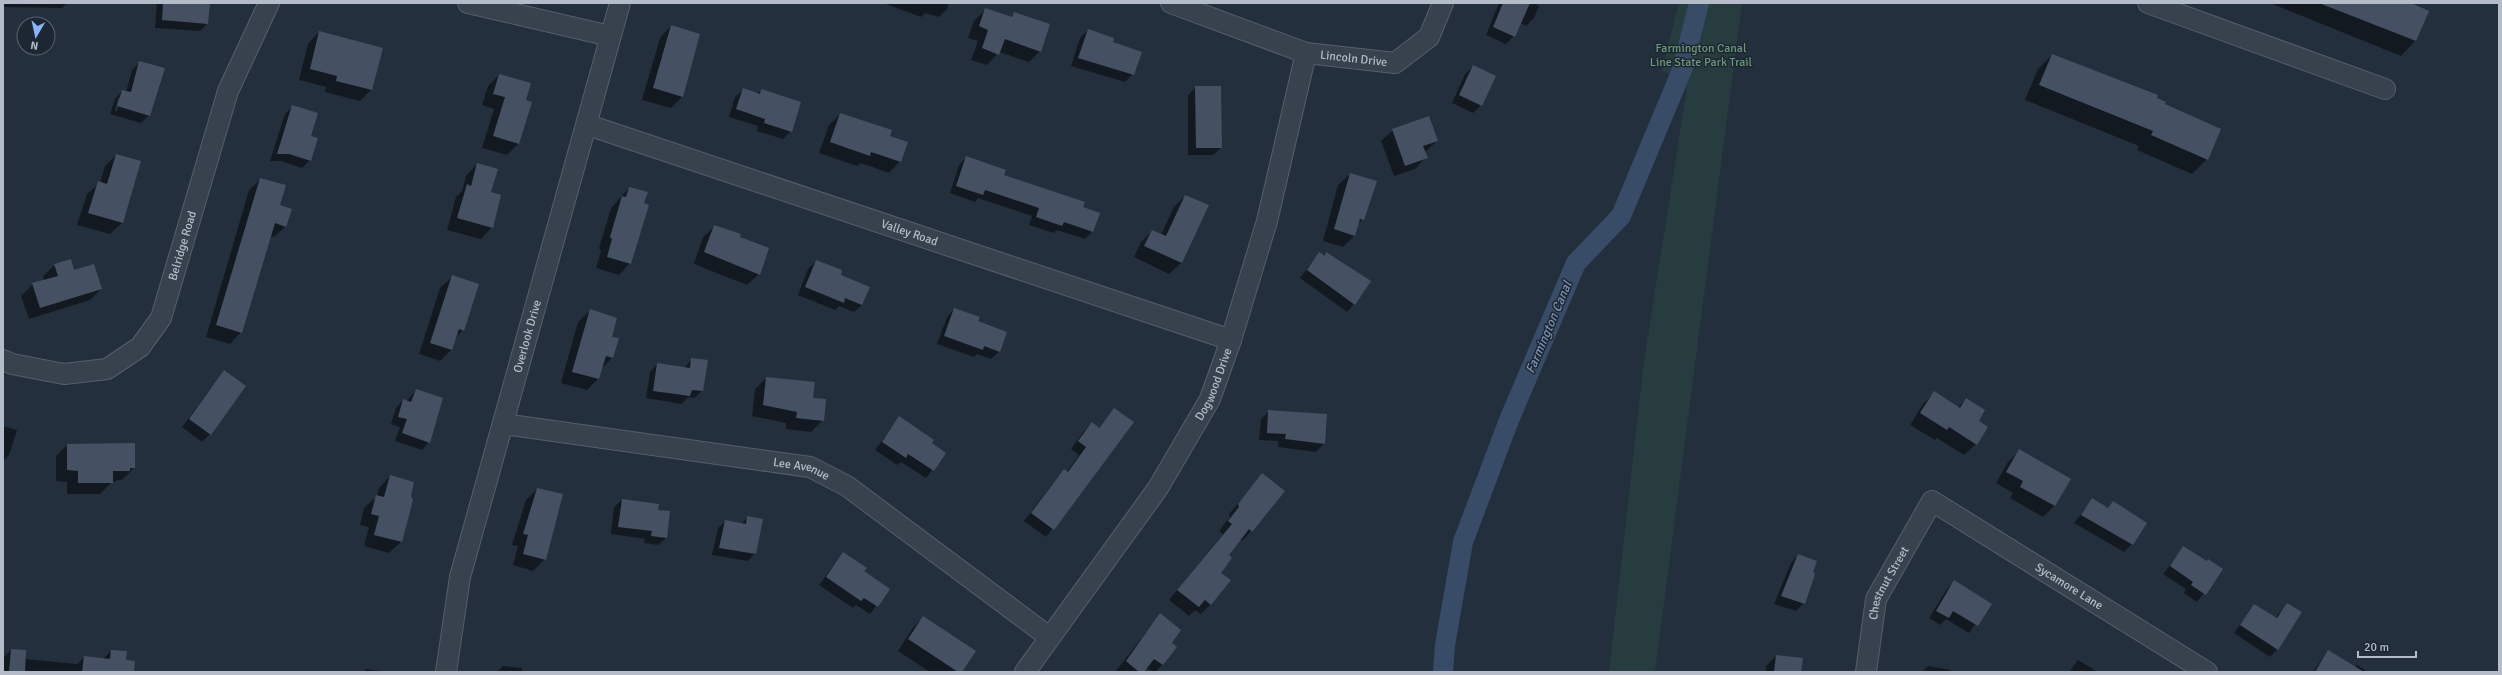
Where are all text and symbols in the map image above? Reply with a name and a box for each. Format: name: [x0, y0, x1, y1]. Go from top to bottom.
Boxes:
north arrow: [16, 16, 56, 56]
text: N: [30, 38, 39, 52]
park label: Farmington Canal Line State Park Trail: [1650, 41, 1753, 70]
street label: Lincoln Drive: [1319, 48, 1388, 70]
street label: Belridge Road: [165, 209, 200, 282]
street label: Valley Road: [879, 216, 940, 249]
water label: Farmington Canal: [1522, 278, 1576, 376]
street label: Overlook Drive: [510, 298, 545, 375]
street label: Dogwood Drive: [1192, 346, 1235, 424]
street label: Lee Avenue: [772, 455, 832, 484]
street label: Chestnut Street: [1866, 544, 1913, 621]
street label: Sycamore Lane: [2032, 560, 2106, 613]
scale bar: [2358, 633, 2416, 659]
text: 20 m: [2364, 640, 2389, 655]

